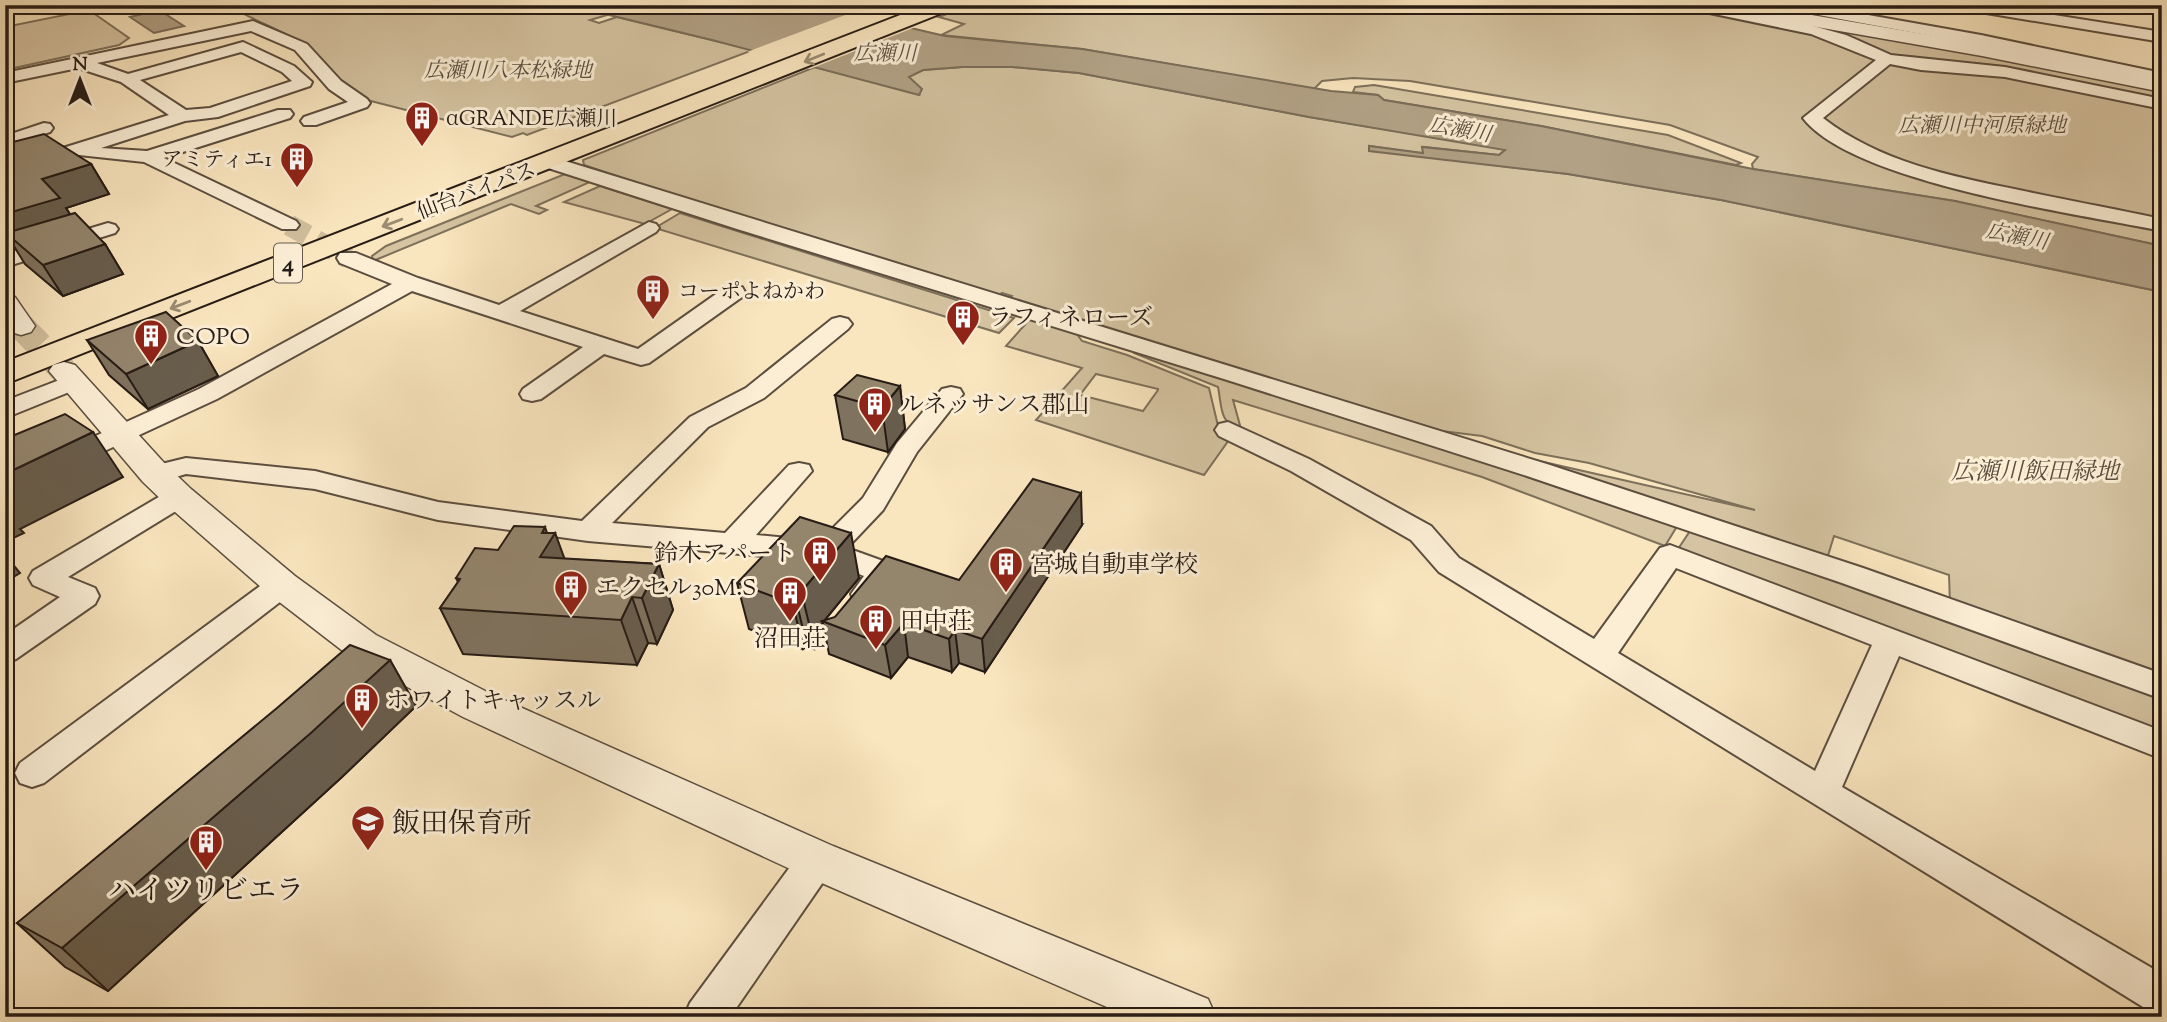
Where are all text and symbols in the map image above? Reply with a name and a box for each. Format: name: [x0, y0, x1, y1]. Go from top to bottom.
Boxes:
water label: 広瀬川: [854, 40, 918, 70]
north arrow: [46, 46, 116, 116]
text: N: [72, 52, 88, 79]
one-way arrow: [803, 52, 825, 65]
park label: 広瀬川八本松緑地: [424, 57, 594, 87]
building icon: αGRANDE広瀬川: [403, 99, 441, 148]
place label: αGRANDE広瀬川: [446, 105, 617, 135]
water label: 広瀬川: [1426, 111, 1495, 152]
park label: 広瀬川中河原緑地: [1898, 112, 2068, 142]
building icon: アミティエ1: [278, 140, 316, 189]
place label: アミティエ1: [162, 146, 272, 176]
street label: 仙台バイパス: [413, 155, 541, 228]
one-way arrow: [382, 217, 404, 230]
water label: 広瀬川: [1983, 217, 2052, 259]
road number: 4: [274, 244, 302, 282]
building icon: コーポよねかわ: [634, 272, 672, 321]
place label: コーポよねかわ: [678, 278, 825, 308]
building icon: ラフィネローズ: [944, 298, 982, 347]
one-way arrow: [170, 300, 192, 313]
place label: ラフィネローズ: [988, 302, 1153, 336]
building icon: COPO: [132, 317, 170, 366]
place label: COPO: [176, 321, 250, 355]
building icon: ルネッサンス郡山: [856, 385, 894, 434]
place label: ルネッサンス郡山: [900, 389, 1089, 423]
park label: 広瀬川飯田緑地: [1951, 456, 2122, 490]
building icon: 鈴木アパート: [801, 534, 839, 583]
place label: 鈴木アパート: [654, 538, 796, 572]
building icon: 宮城自動車学校: [987, 545, 1025, 594]
place label: 宮城自動車学校: [1030, 549, 1198, 583]
building icon: エクセル30M.S: [552, 568, 590, 617]
place label: エクセル30M.S: [596, 572, 756, 606]
building icon: 沼田荘: [771, 574, 809, 623]
building icon: 田中荘: [857, 602, 895, 651]
place label: 田中荘: [900, 606, 972, 640]
place label: 沼田荘: [754, 623, 826, 657]
building icon: ホワイトキャッスル: [343, 681, 381, 730]
place label: ホワイトキャッスル: [386, 685, 601, 719]
school or university icon: 飯田保育所: [349, 803, 387, 852]
place label: 飯田保育所: [392, 805, 532, 845]
building icon: ハイツリビエラ: [187, 823, 225, 872]
place label: ハイツリビエラ: [108, 872, 304, 912]

